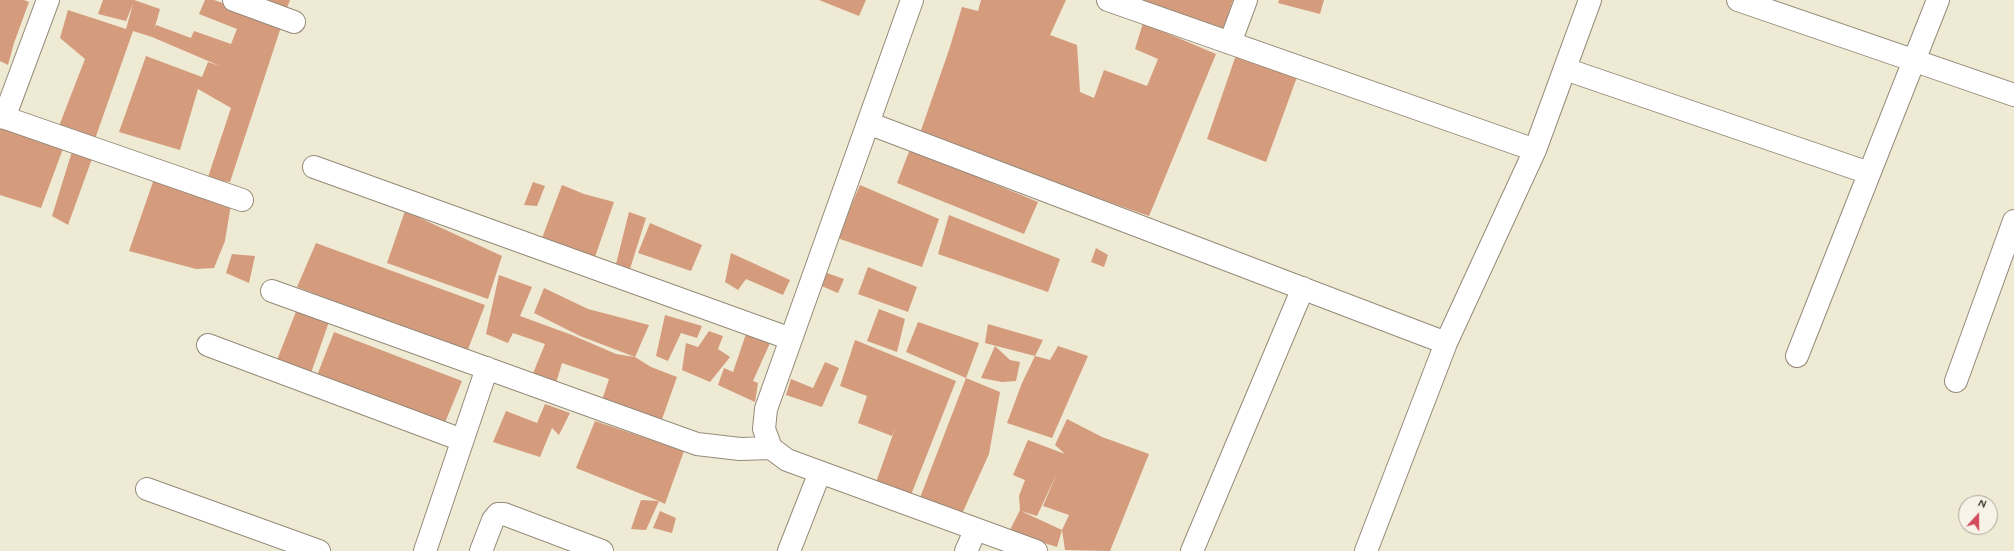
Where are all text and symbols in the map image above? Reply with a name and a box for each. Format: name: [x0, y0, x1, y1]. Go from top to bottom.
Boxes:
north arrow: [1958, 495, 1998, 535]
text: N: [1976, 497, 1988, 513]

